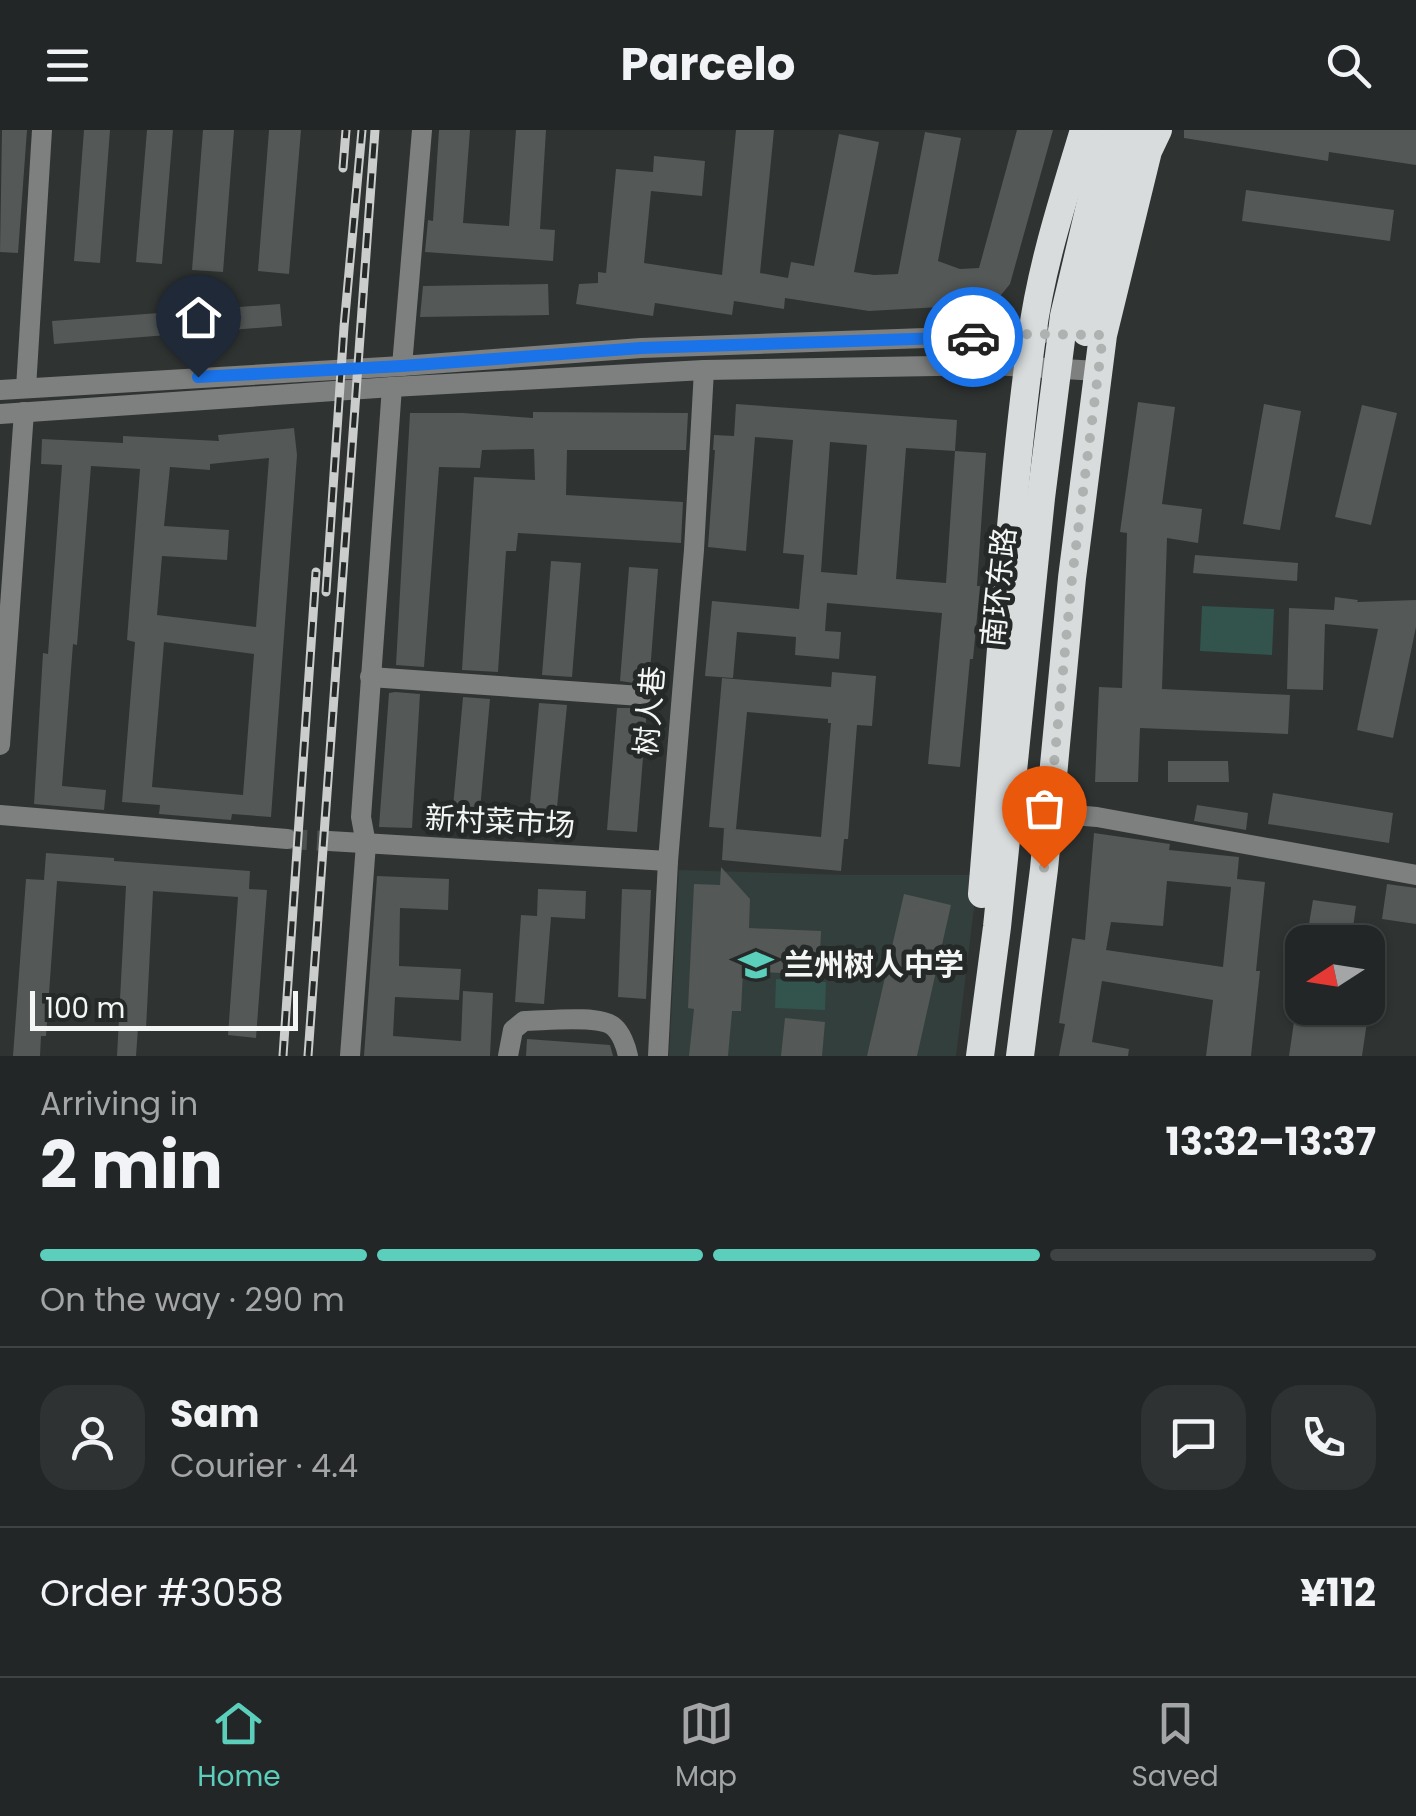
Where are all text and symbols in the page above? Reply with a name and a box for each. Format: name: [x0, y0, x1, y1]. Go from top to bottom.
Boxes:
text: Parcelo: [621, 33, 795, 96]
icon: menu: [40, 38, 95, 93]
icon: search: [1321, 38, 1376, 93]
pin: [156, 275, 241, 378]
courier: [923, 287, 1023, 387]
icon: home: [171, 290, 226, 345]
icon: car: [946, 310, 1001, 365]
street label: 南环东路: [971, 525, 1026, 649]
street label: 树人巷: [624, 664, 675, 758]
pin: [1002, 766, 1087, 869]
icon: bag: [1017, 781, 1072, 836]
street label: 新村菜市场: [424, 796, 576, 847]
north arrow: [1285, 925, 1385, 1025]
map controls: [1285, 925, 1385, 1025]
place label: 兰州树人中学: [784, 943, 964, 986]
school or university icon: 兰州树人中学: [737, 946, 775, 984]
scale bar: [30, 986, 298, 1030]
text: 100 m: [45, 989, 125, 1028]
text: Arriving in: [40, 1081, 198, 1126]
text: 13:32–13:37: [1165, 1115, 1376, 1168]
text: 2 min: [40, 1120, 223, 1211]
text: On the way · 290 m: [40, 1277, 345, 1322]
button: person: [40, 1385, 145, 1490]
button: chat: [1141, 1385, 1246, 1490]
button: phone: [1271, 1385, 1376, 1490]
text: Sam: [170, 1387, 259, 1440]
text: Courier · 4.4: [170, 1443, 358, 1488]
text: Order #3058: [40, 1566, 284, 1619]
text: ¥112: [1300, 1566, 1376, 1619]
tab: Home: [197, 1696, 281, 1798]
tab: Map: [675, 1696, 737, 1798]
tab: Saved: [1131, 1696, 1219, 1798]

